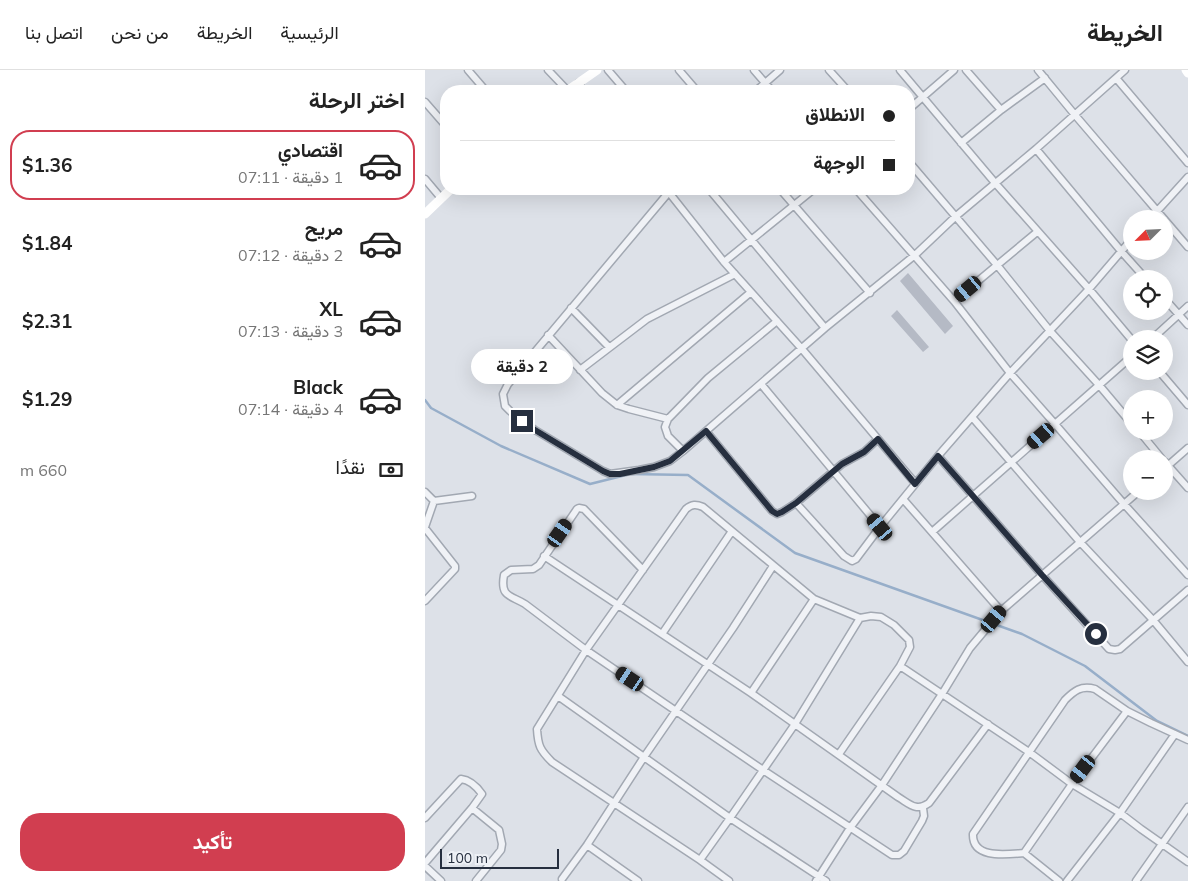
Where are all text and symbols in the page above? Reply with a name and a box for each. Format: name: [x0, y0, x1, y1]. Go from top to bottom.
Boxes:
text: الخريطة: [1087, 17, 1163, 47]
text: اتصل بنا: [25, 21, 83, 44]
text: من نحن: [111, 21, 169, 44]
text: الخريطة: [197, 21, 252, 44]
text: الرئيسية: [280, 21, 339, 44]
text: اختر الرحلة: [309, 86, 405, 114]
text: الانطلاق: [805, 102, 865, 126]
text: اقتصادي: [278, 138, 343, 162]
icon: car: [358, 143, 403, 188]
text: الوجهة: [813, 150, 865, 174]
text: $1.36: [22, 153, 72, 177]
text: 1 دقيقة · 07:11: [238, 167, 343, 187]
north arrow: [1123, 210, 1173, 260]
map controls: [1123, 210, 1173, 500]
text: مريح: [305, 216, 343, 240]
icon: car: [358, 221, 403, 266]
text: $1.84: [22, 231, 72, 255]
text: 2 دقيقة · 07:12: [238, 245, 343, 265]
button: locate: [1123, 270, 1173, 320]
car: [951, 274, 984, 304]
text: XL: [320, 297, 343, 321]
icon: car: [358, 299, 403, 344]
text: $2.31: [22, 309, 72, 333]
text: 3 دقيقة · 07:13: [238, 321, 343, 341]
button: layers: [1123, 330, 1173, 380]
callout: 2 دقيقة: [471, 348, 573, 384]
text: 2 دقيقة: [496, 356, 548, 376]
text: Black: [293, 375, 343, 399]
icon: car: [358, 377, 403, 422]
text: $1.29: [22, 387, 72, 411]
button: +: [1123, 390, 1173, 440]
text: 4 دقيقة · 07:14: [238, 399, 343, 419]
route end: [511, 410, 533, 432]
car: [1024, 420, 1057, 452]
button: −: [1123, 450, 1173, 500]
text: نقدًا: [336, 455, 365, 479]
icon: cash: [377, 456, 405, 484]
text: 660 m: [20, 460, 67, 480]
car: [864, 511, 895, 543]
car: [545, 516, 574, 550]
car: [978, 603, 1009, 635]
route start: [1085, 623, 1107, 645]
car: [613, 664, 646, 694]
car: [1067, 753, 1098, 785]
button: تأكيد: [20, 813, 405, 871]
scale bar: [440, 846, 559, 869]
text: 100 m: [447, 849, 488, 867]

